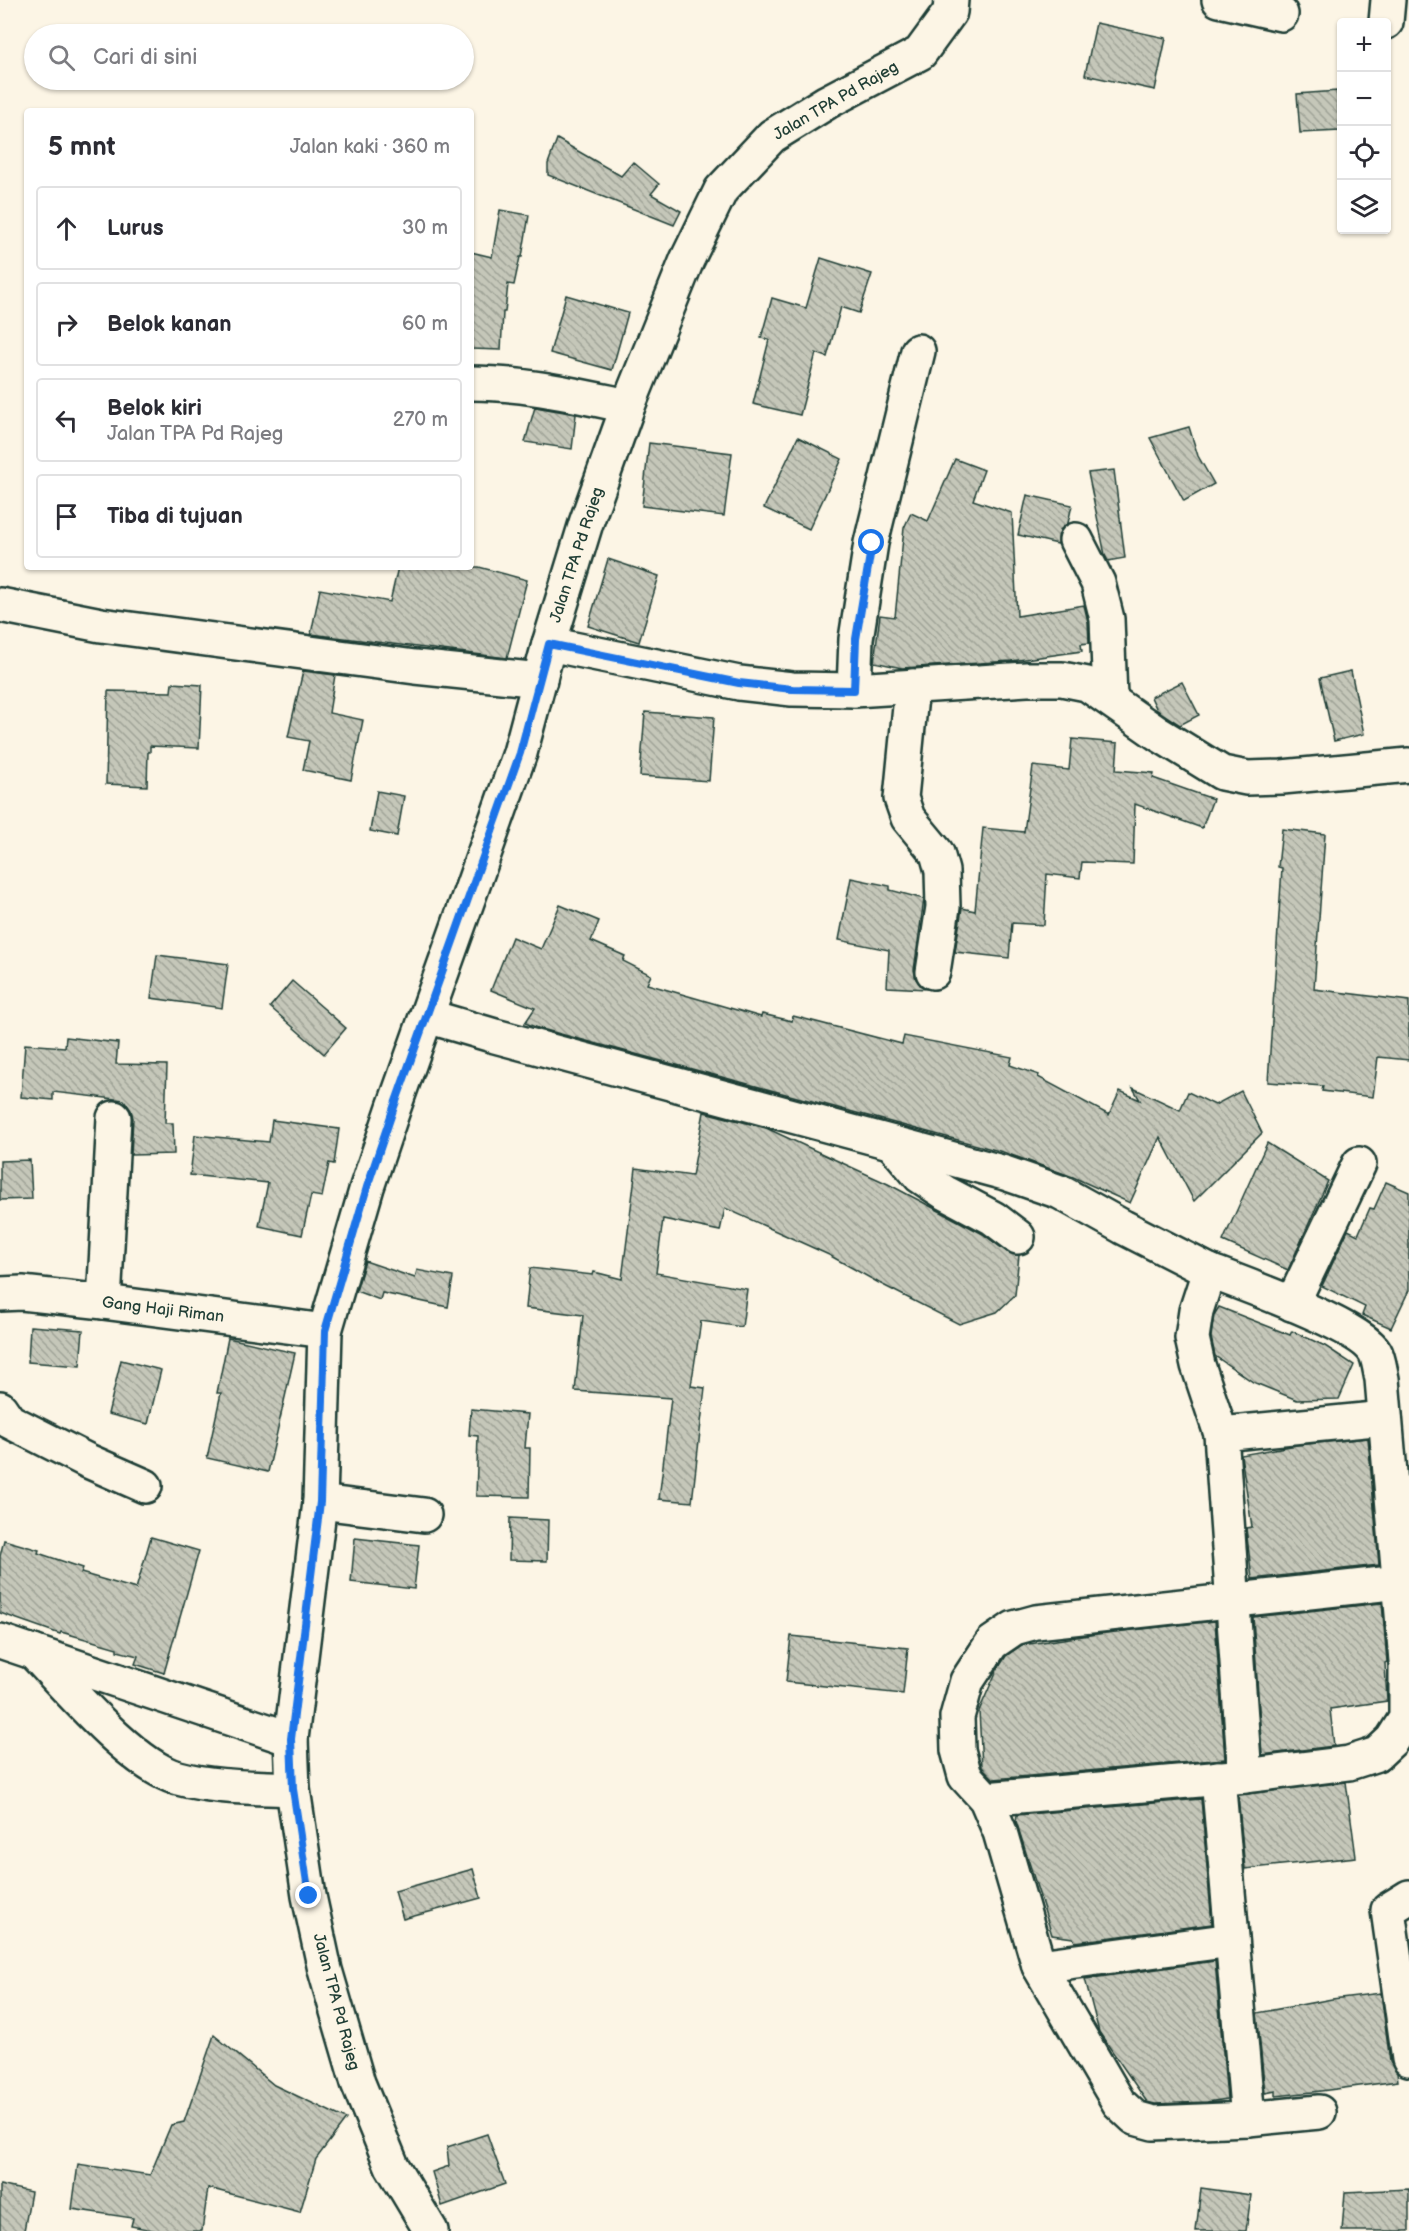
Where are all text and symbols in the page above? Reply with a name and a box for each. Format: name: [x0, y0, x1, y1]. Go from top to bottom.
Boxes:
map controls: [1337, 18, 1391, 234]
button: +: [1337, 18, 1391, 72]
search box: [24, 24, 474, 90]
icon: search: [45, 41, 78, 74]
text: Cari di sini: [93, 44, 197, 71]
street label: Jalan TPA Pd Rajeg: [770, 58, 902, 144]
button: −: [1337, 72, 1391, 126]
button: locate: [1337, 126, 1391, 180]
text: 5 mnt: [48, 132, 115, 163]
text: Jalan kaki · 360 m: [290, 135, 450, 159]
button: layers: [1337, 180, 1391, 234]
icon: ahead: [50, 212, 83, 245]
text: Lurus: [107, 215, 163, 242]
text: 30 m: [402, 216, 448, 240]
icon: right: [50, 308, 83, 341]
text: Belok kanan: [107, 311, 232, 338]
text: 60 m: [402, 312, 448, 336]
text: Belok kiri: [107, 395, 202, 422]
icon: left: [50, 404, 83, 437]
text: 270 m: [393, 408, 448, 432]
text: Jalan TPA Pd Rajeg: [107, 422, 283, 446]
street label: Jalan TPA Pd Rajeg: [546, 485, 608, 625]
icon: arrive: [50, 500, 83, 533]
text: Tiba di tujuan: [107, 503, 243, 530]
route start: [858, 529, 884, 555]
street label: Gang Haji Riman: [101, 1293, 225, 1327]
route end: [295, 1882, 321, 1908]
street label: Jalan TPA Pd Rajeg: [309, 1931, 363, 2073]

